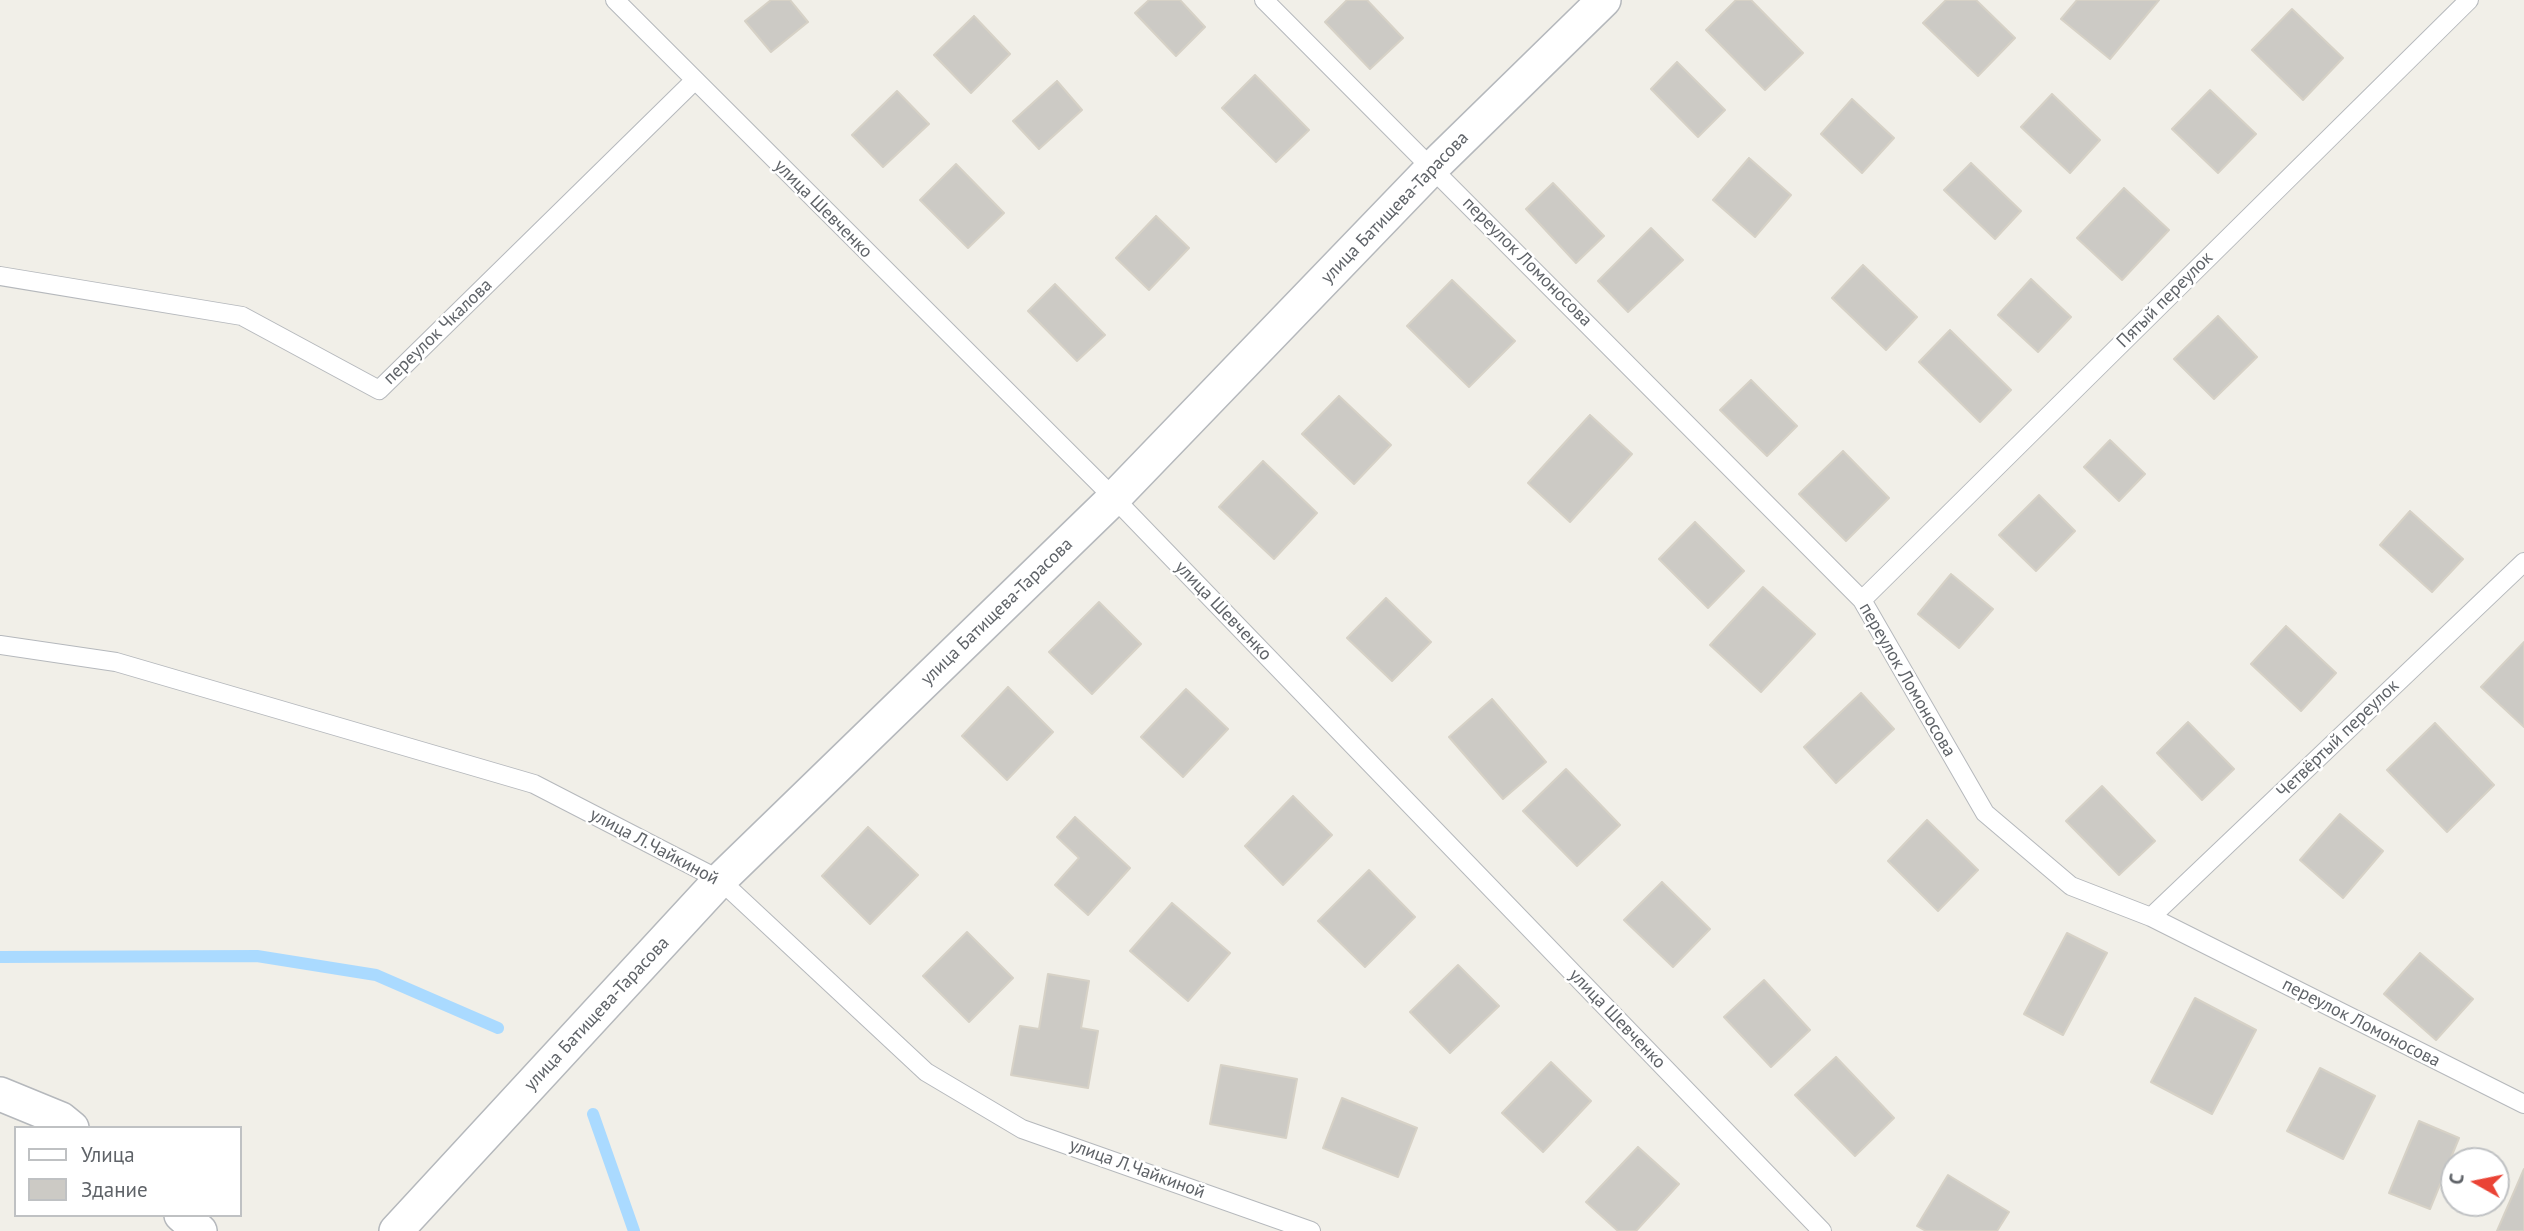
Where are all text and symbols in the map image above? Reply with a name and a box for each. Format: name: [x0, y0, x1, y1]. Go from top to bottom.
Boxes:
street label: улица Батищева-Тарасова: [1317, 128, 1473, 288]
street label: улица Шевченко: [769, 155, 877, 263]
street label: переулок Ломоносова: [1458, 193, 1596, 331]
street label: Пятый переулок: [2113, 248, 2217, 352]
street label: переулок Чкалова: [379, 275, 497, 389]
street label: улица Батищева-Тарасова: [917, 534, 1077, 690]
street label: улица Шевченко: [1170, 557, 1276, 665]
street label: переулок Ломоносова: [1854, 599, 1960, 761]
street label: Четвёртый переулок: [2273, 675, 2403, 803]
street label: улица Л.Чайкиной: [586, 804, 722, 890]
street label: улица Батищева-Тарасова: [520, 933, 674, 1095]
street label: улица Шевченко: [1564, 965, 1670, 1073]
street label: переулок Ломоносова: [2278, 974, 2444, 1072]
legend: [14, 1126, 242, 1217]
street label: улица Л.Чайкиной: [1066, 1134, 1208, 1204]
text: Улица: [81, 1141, 135, 1168]
north arrow: [2440, 1147, 2510, 1217]
text: С: [2444, 1172, 2469, 1186]
text: Здание: [81, 1176, 148, 1203]

